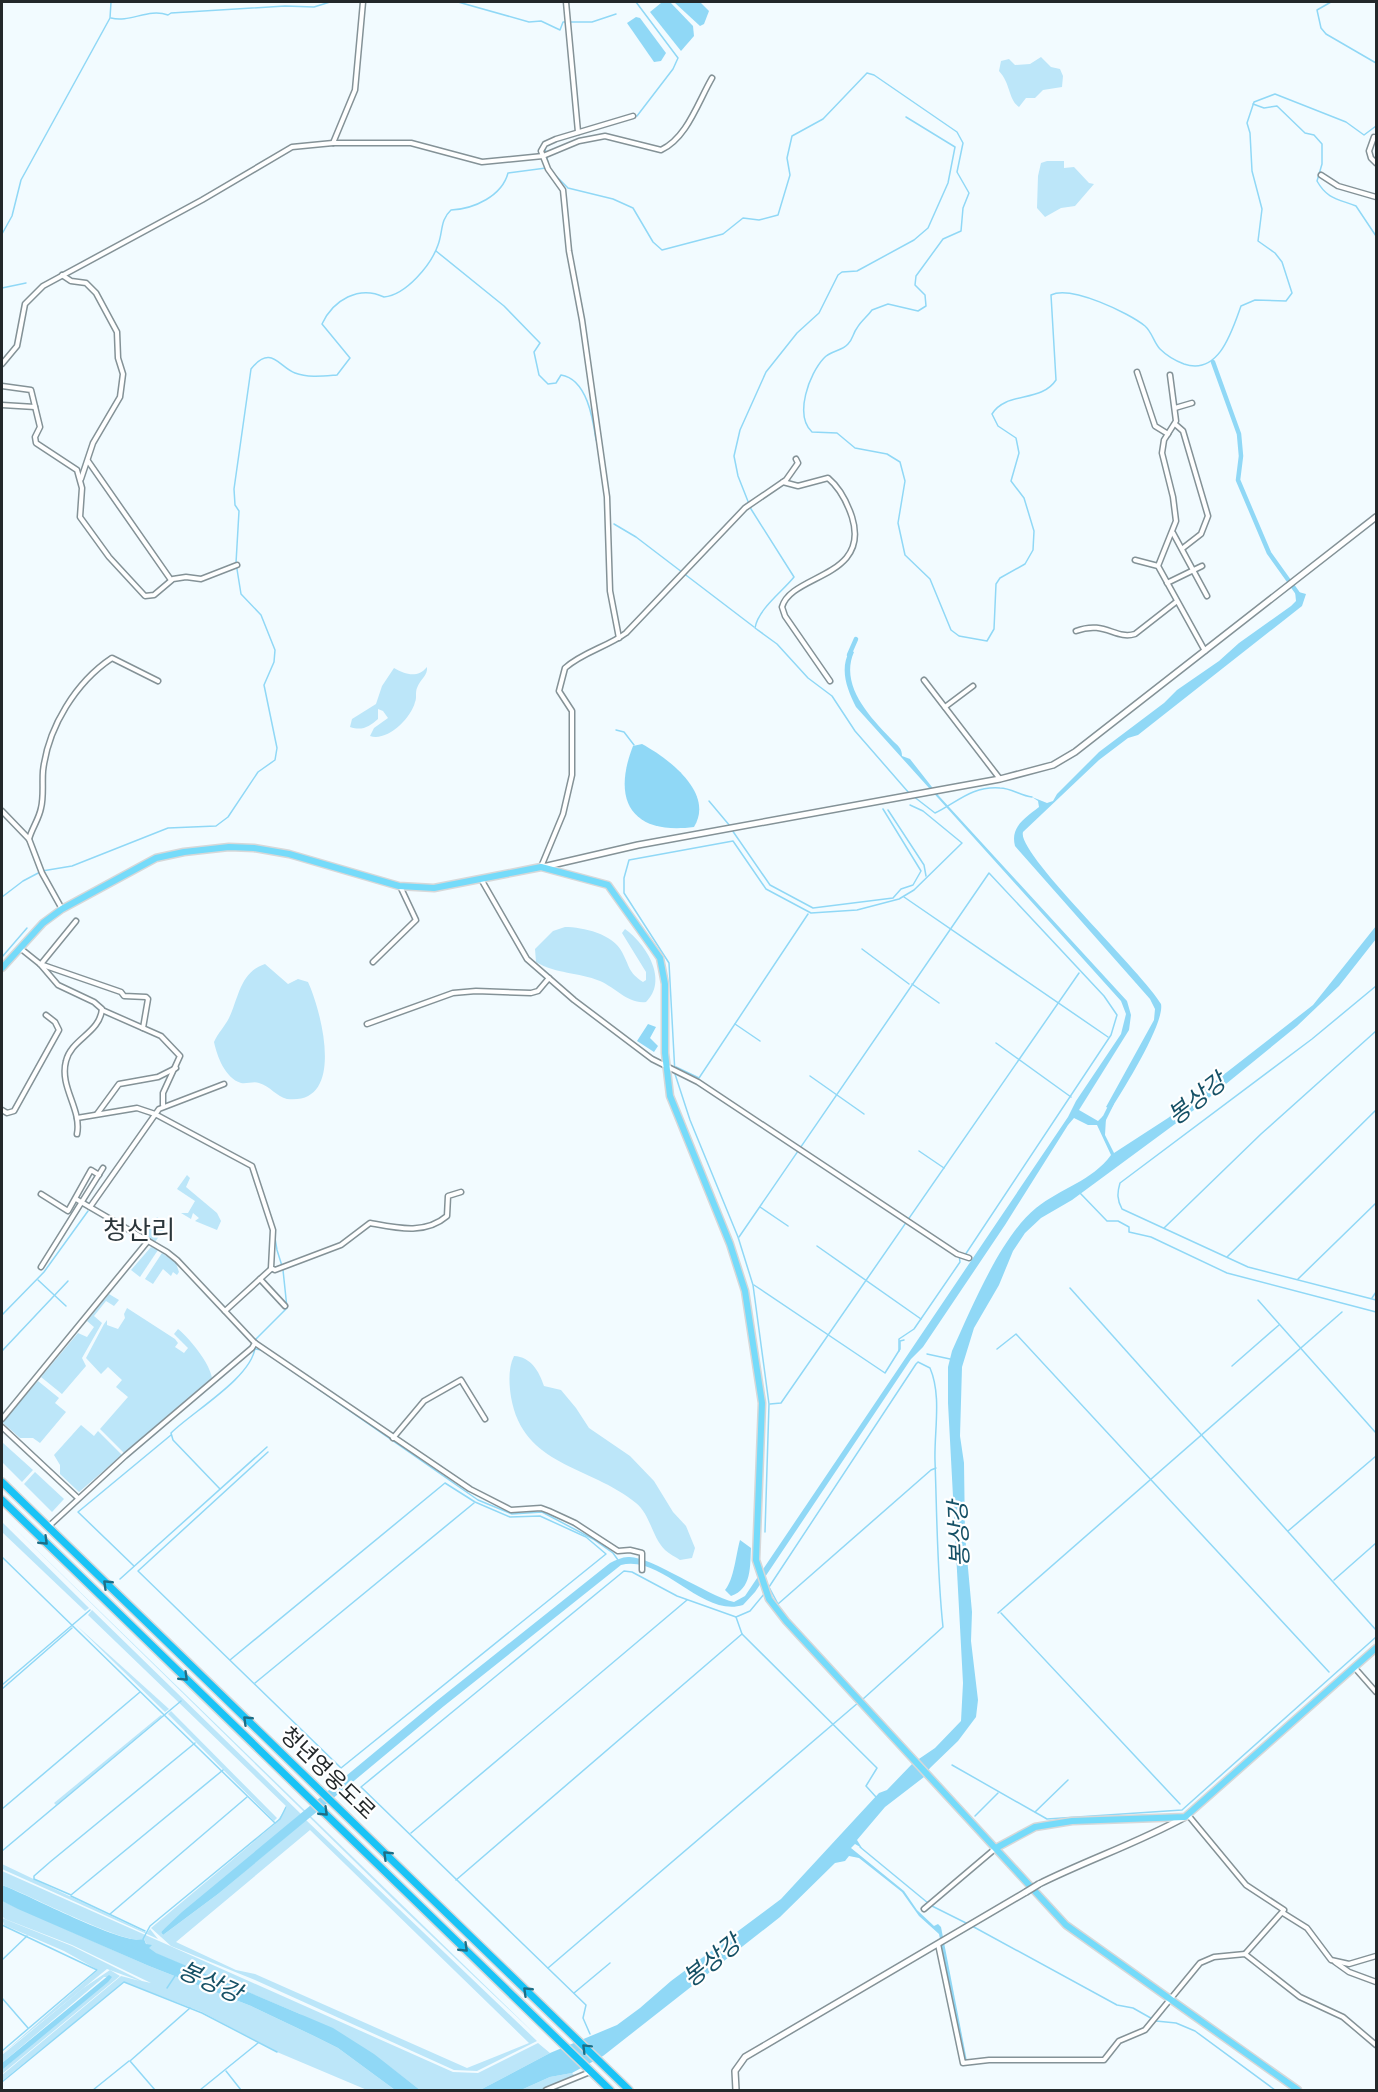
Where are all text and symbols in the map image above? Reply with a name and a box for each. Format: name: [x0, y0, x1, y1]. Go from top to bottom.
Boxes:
water label: 봉상강: [1162, 1065, 1235, 1131]
district label: 청산리: [103, 1215, 175, 1247]
water label: 봉상강: [943, 1497, 975, 1568]
one-way arrow: [37, 1534, 47, 1545]
one-way arrow: [103, 1580, 113, 1591]
one-way arrow: [176, 1669, 187, 1680]
one-way arrow: [243, 1716, 254, 1727]
street label: 청년영웅도로: [275, 1721, 381, 1825]
one-way arrow: [316, 1805, 327, 1816]
one-way arrow: [383, 1852, 394, 1863]
water label: 봉상강: [677, 1927, 749, 1994]
one-way arrow: [457, 1941, 467, 1952]
water label: 봉상강: [174, 1955, 249, 2010]
one-way arrow: [523, 1987, 533, 1998]
one-way arrow: [583, 2045, 594, 2056]

